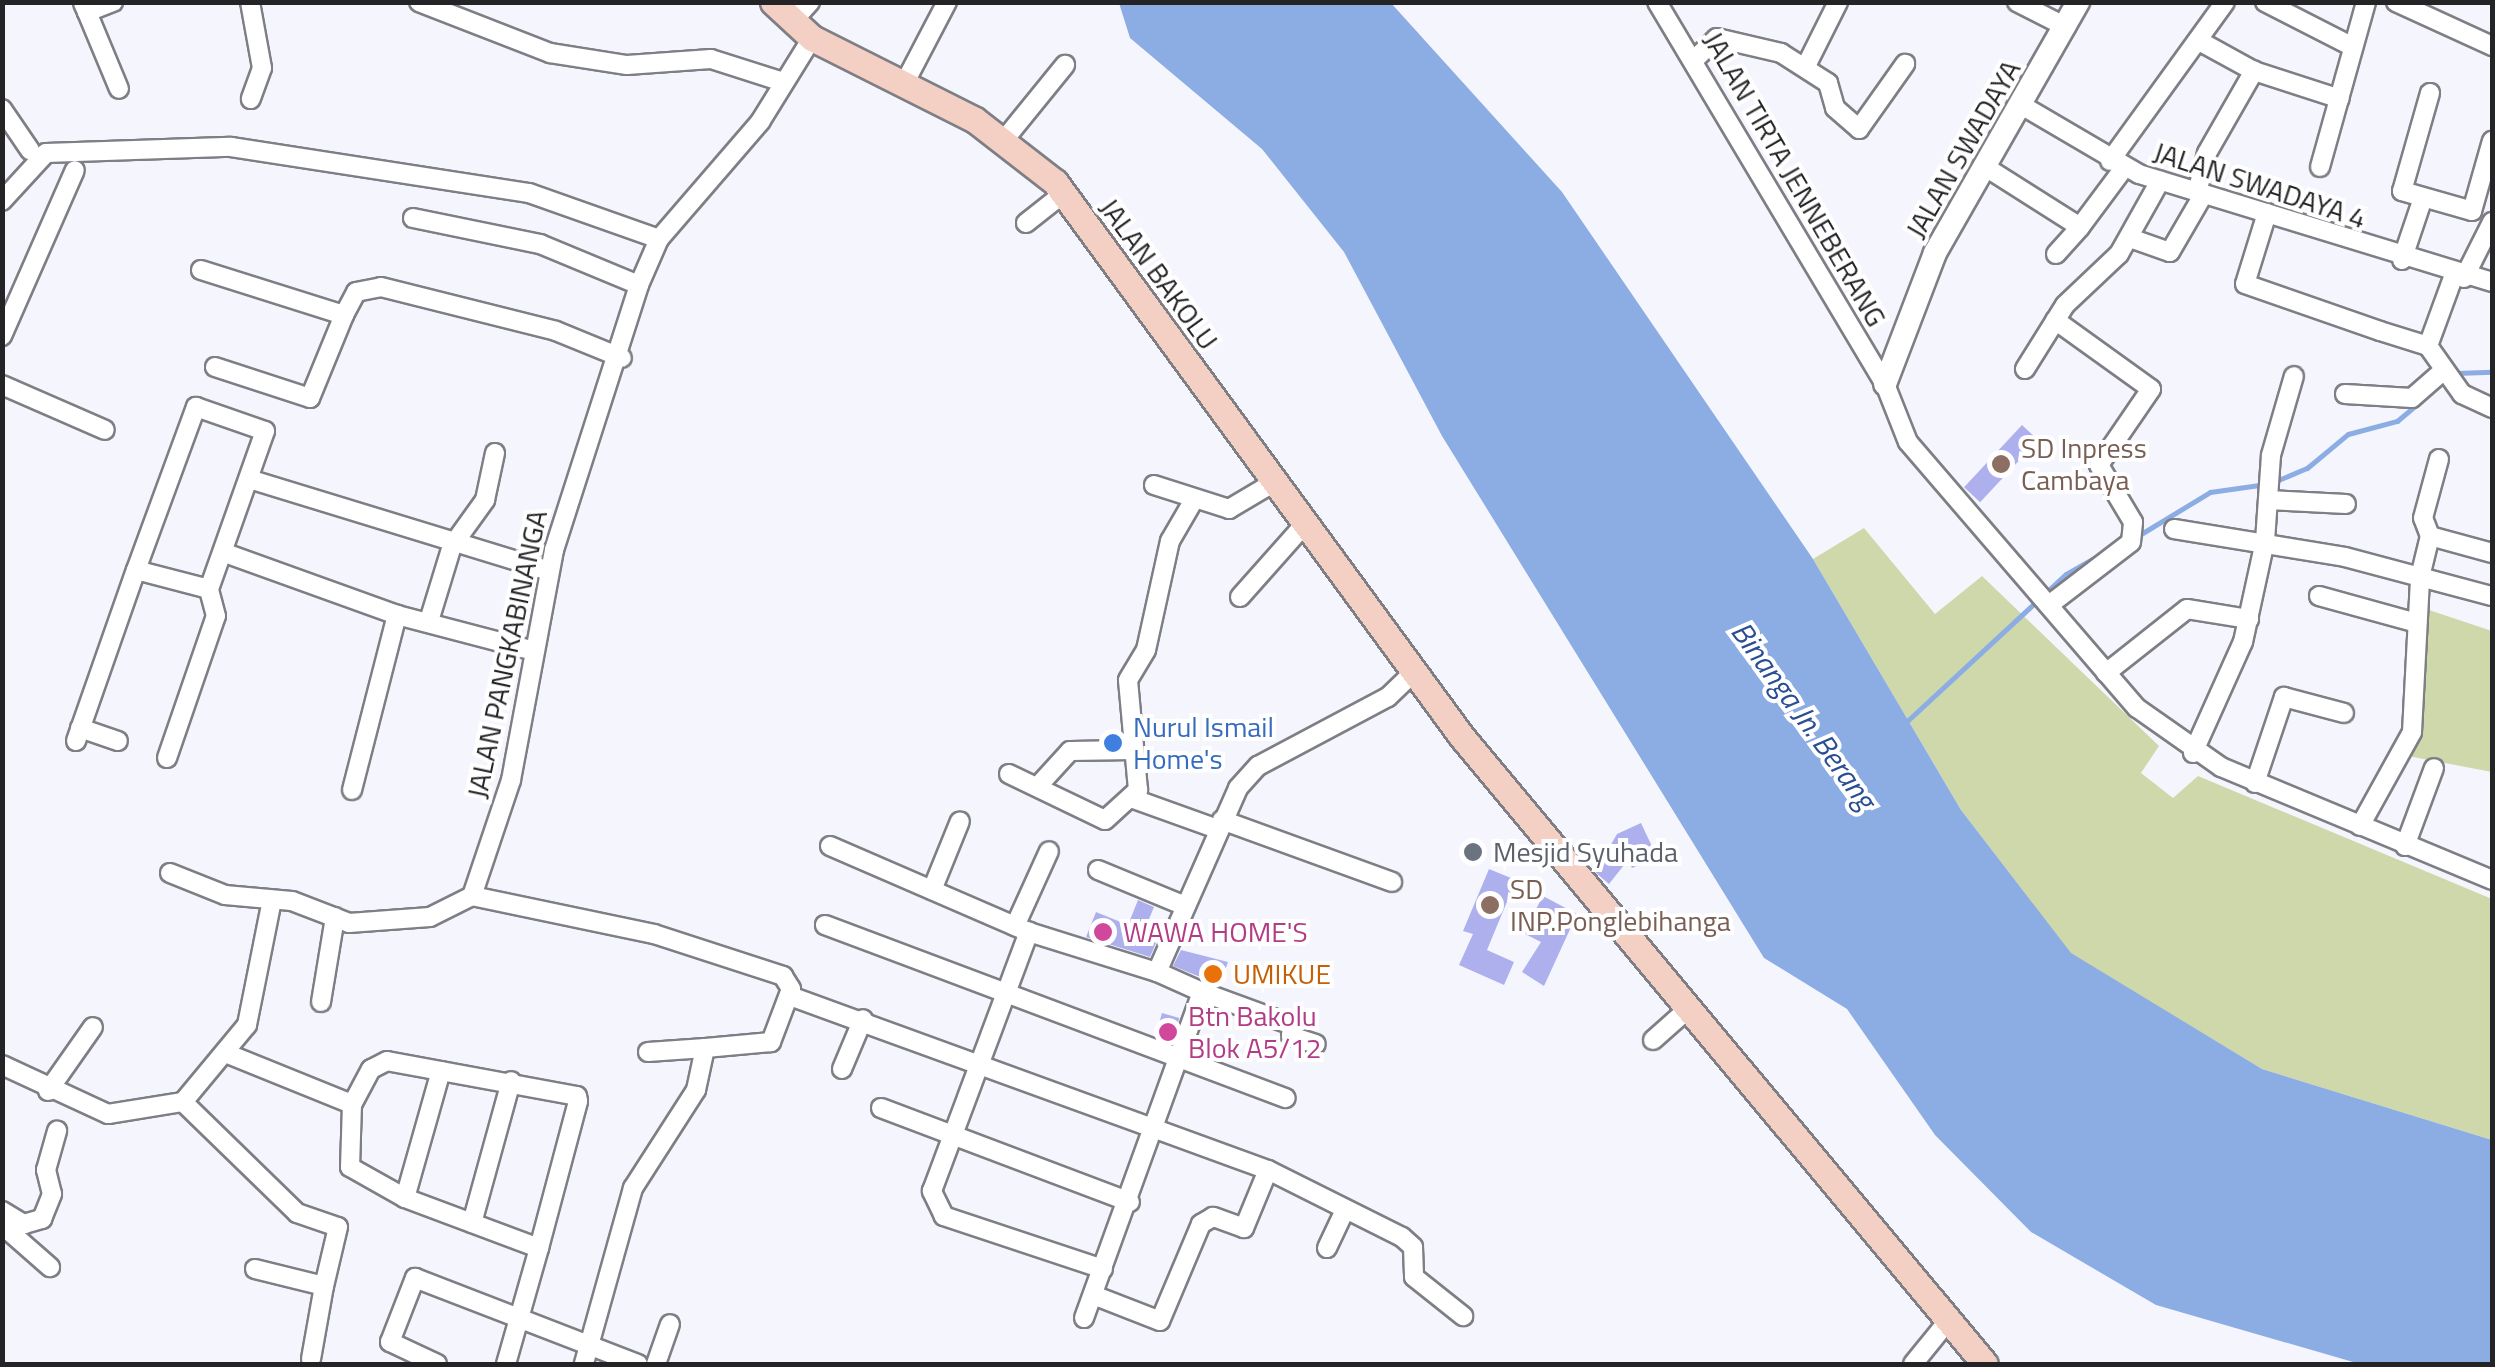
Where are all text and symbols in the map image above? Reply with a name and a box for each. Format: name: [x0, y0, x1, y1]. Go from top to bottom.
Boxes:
street label: JALAN TIRTA JENNEBERANG: [1697, 26, 1893, 332]
street label: JALAN SWADAYA: [1899, 54, 2027, 244]
street label: JALAN SWADAYA 4: [2150, 135, 2370, 235]
street label: JALAN BAKOLU: [1093, 192, 1225, 356]
place label: SD Inpress Cambaya: [2021, 431, 2147, 497]
marker: SD Inpress Cambaya: [1990, 453, 2012, 475]
street label: JALAN PANGKABINANGA: [460, 507, 554, 801]
water label: Binanga Jn. Berang: [1724, 614, 1884, 816]
place label: Nurul Ismail Home's: [1133, 710, 1274, 776]
marker: Nurul Ismail Home's: [1102, 732, 1124, 754]
place label: Mesjid Syuhada: [1493, 835, 1678, 869]
marker: Mesjid Syuhada: [1462, 841, 1484, 863]
place label: SD INP.Ponglebihanga: [1510, 872, 1731, 938]
marker: SD INP.Ponglebihanga: [1479, 894, 1501, 916]
place label: WAWA HOME'S: [1123, 915, 1308, 949]
marker: WAWA HOME'S: [1092, 921, 1114, 943]
place label: UMIKUE: [1233, 957, 1331, 991]
marker: UMIKUE: [1202, 963, 1224, 985]
place label: Btn Bakolu Blok A5/12: [1188, 999, 1321, 1065]
marker: Btn Bakolu Blok A5/12: [1157, 1021, 1179, 1043]

